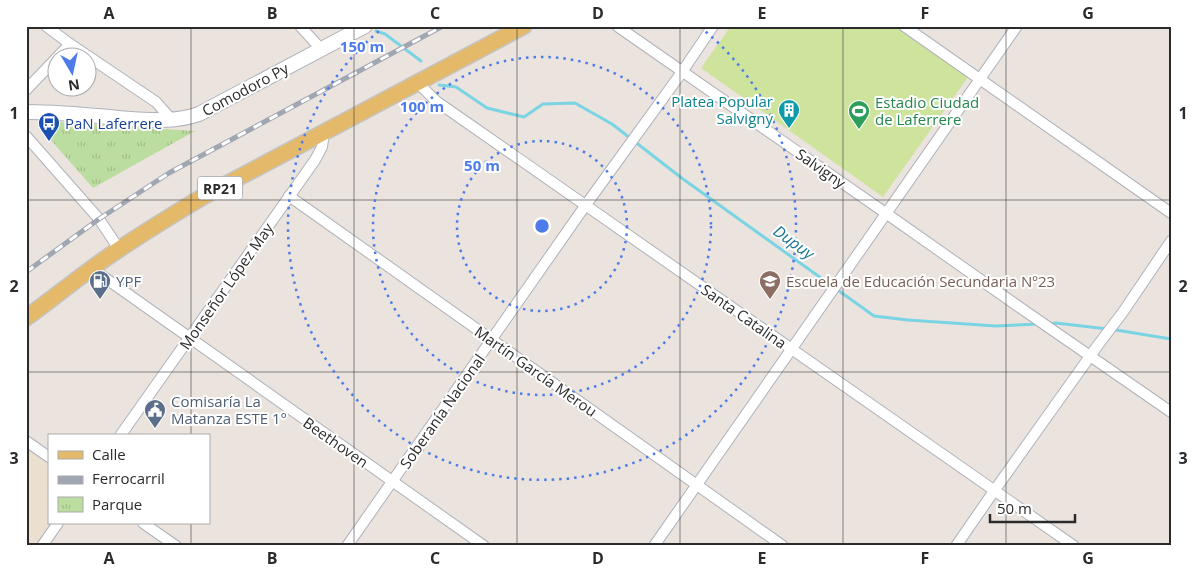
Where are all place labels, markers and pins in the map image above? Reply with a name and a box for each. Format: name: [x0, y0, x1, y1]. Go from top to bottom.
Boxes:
place label: Platea Popular Salvigny: [671, 91, 773, 128]
place label: Estadio Ciudad de Laferrere: [875, 92, 979, 129]
building icon: Platea Popular Salvigny: [777, 98, 801, 129]
sports icon: Estadio Ciudad de Laferrere: [847, 99, 871, 130]
bus stop icon: PaN Laferrere: [37, 111, 61, 142]
place label: PaN Laferrere: [65, 113, 162, 133]
centre of rings: [533, 217, 551, 235]
fuel station icon: YPF: [88, 269, 112, 300]
school or university icon: Escuela de Educación Secundaria Nº23: [758, 269, 782, 300]
place label: YPF: [116, 271, 141, 291]
place label: Escuela de Educación Secundaria Nº23: [786, 271, 1055, 291]
place label: Comisaría La Matanza ESTE 1°: [171, 391, 287, 428]
public building icon: Comisaría La Matanza ESTE 1°: [143, 398, 167, 429]

